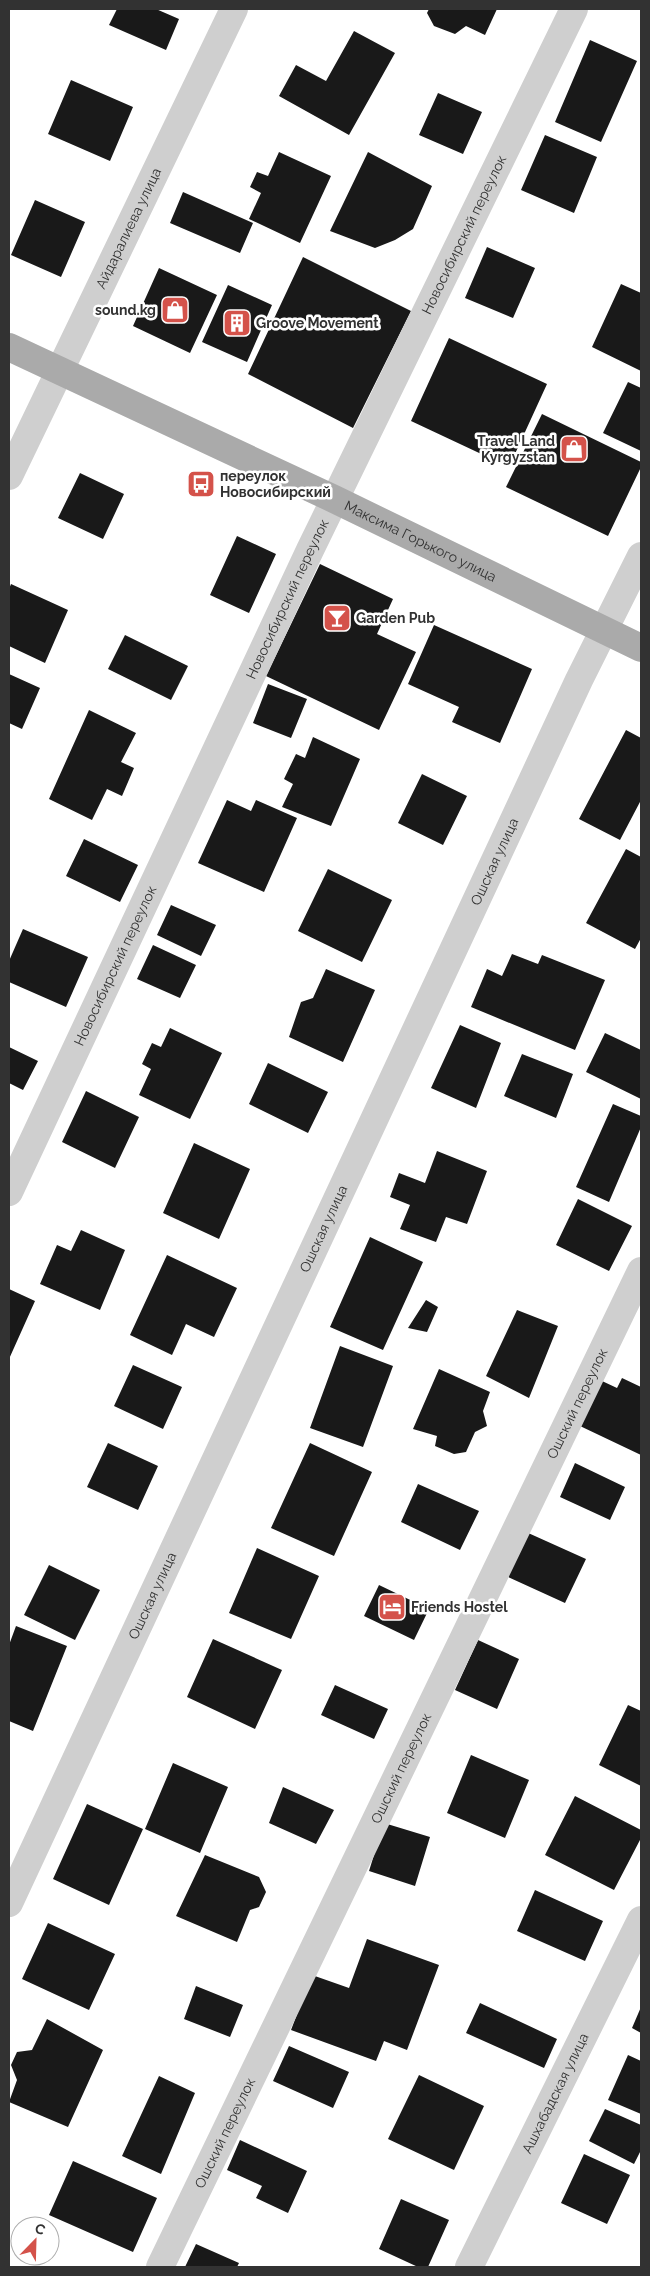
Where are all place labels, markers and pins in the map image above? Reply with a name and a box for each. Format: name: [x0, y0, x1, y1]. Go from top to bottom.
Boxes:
shop icon: sound.kg: [160, 295, 190, 325]
place label: sound.kg: [95, 302, 156, 318]
building icon: Groove Movement: [222, 308, 252, 338]
place label: Groove Movement: [256, 315, 379, 331]
place label: Travel Land Kyrgyzstan: [477, 433, 555, 465]
shop icon: Travel Land Kyrgyzstan: [559, 434, 589, 464]
place label: переулок Новосибирский: [220, 468, 331, 500]
bus stop icon: переулок Новосибирский: [186, 469, 216, 499]
bar icon: Garden Pub: [322, 603, 352, 633]
place label: Garden Pub: [356, 610, 435, 626]
hotel icon: Friends Hostel: [377, 1592, 407, 1622]
place label: Friends Hostel: [411, 1599, 508, 1615]

